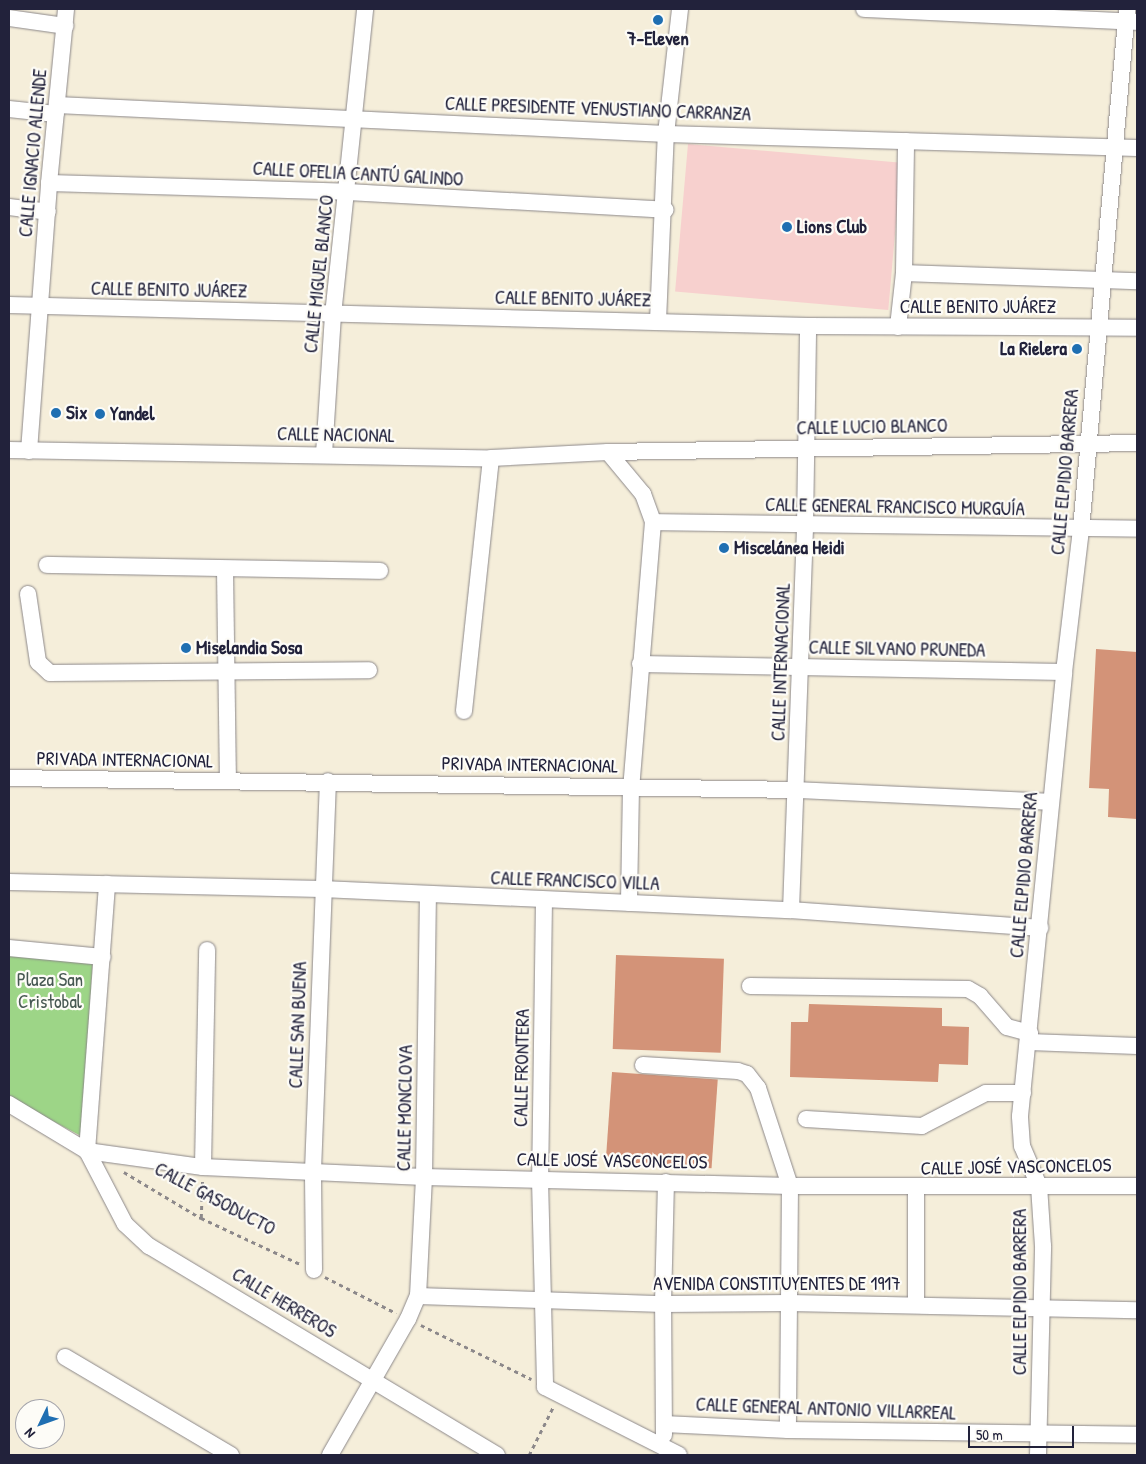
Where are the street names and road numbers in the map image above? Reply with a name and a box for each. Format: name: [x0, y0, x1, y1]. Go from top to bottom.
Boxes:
street label: CALLE IGNACIO ALLENDE: [14, 68, 52, 238]
street label: CALLE PRESIDENTE VENUSTIANO CARRANZA: [445, 92, 751, 126]
street label: CALLE OFELIA CANTÚ GALINDO: [252, 157, 464, 191]
street label: CALLE MIGUEL BLANCO: [299, 194, 339, 354]
street label: CALLE BENITO JUÁREZ: [91, 277, 247, 303]
street label: CALLE BENITO JUÁREZ: [495, 286, 651, 312]
street label: CALLE BENITO JUÁREZ: [900, 296, 1056, 318]
street label: CALLE ELPIDIO BARRERA: [1046, 388, 1084, 556]
street label: CALLE LUCIO BLANCO: [796, 414, 948, 440]
street label: CALLE NACIONAL: [277, 423, 395, 447]
street label: CALLE GENERAL FRANCISCO MURGUÍA: [765, 493, 1025, 521]
street label: CALLE INTERNACIONAL: [767, 582, 795, 742]
street label: CALLE SILVANO PRUNEDA: [808, 636, 986, 662]
street label: PRIVADA INTERNACIONAL: [37, 747, 213, 773]
street label: PRIVADA INTERNACIONAL: [442, 752, 618, 778]
street label: CALLE ELPIDIO BARRERA: [1005, 791, 1043, 959]
street label: CALLE FRANCISCO VILLA: [490, 867, 660, 895]
street label: CALLE SAN BUENA: [284, 961, 312, 1089]
street label: CALLE FRONTERA: [510, 1009, 534, 1127]
street label: CALLE MONCLOVA: [392, 1045, 418, 1171]
street label: CALLE JOSÉ VASCONCELOS: [517, 1148, 707, 1174]
street label: CALLE JOSÉ VASCONCELOS: [921, 1154, 1111, 1180]
street label: CALLE GASODUCTO: [151, 1158, 279, 1240]
street label: CALLE ELPIDIO BARRERA: [1009, 1209, 1031, 1375]
street label: CALLE HERREROS: [228, 1263, 340, 1343]
street label: AVENIDA CONSTITUYENTES DE 1917: [653, 1273, 901, 1295]
street label: CALLE GENERAL ANTONIO VILLARREAL: [695, 1393, 957, 1425]

